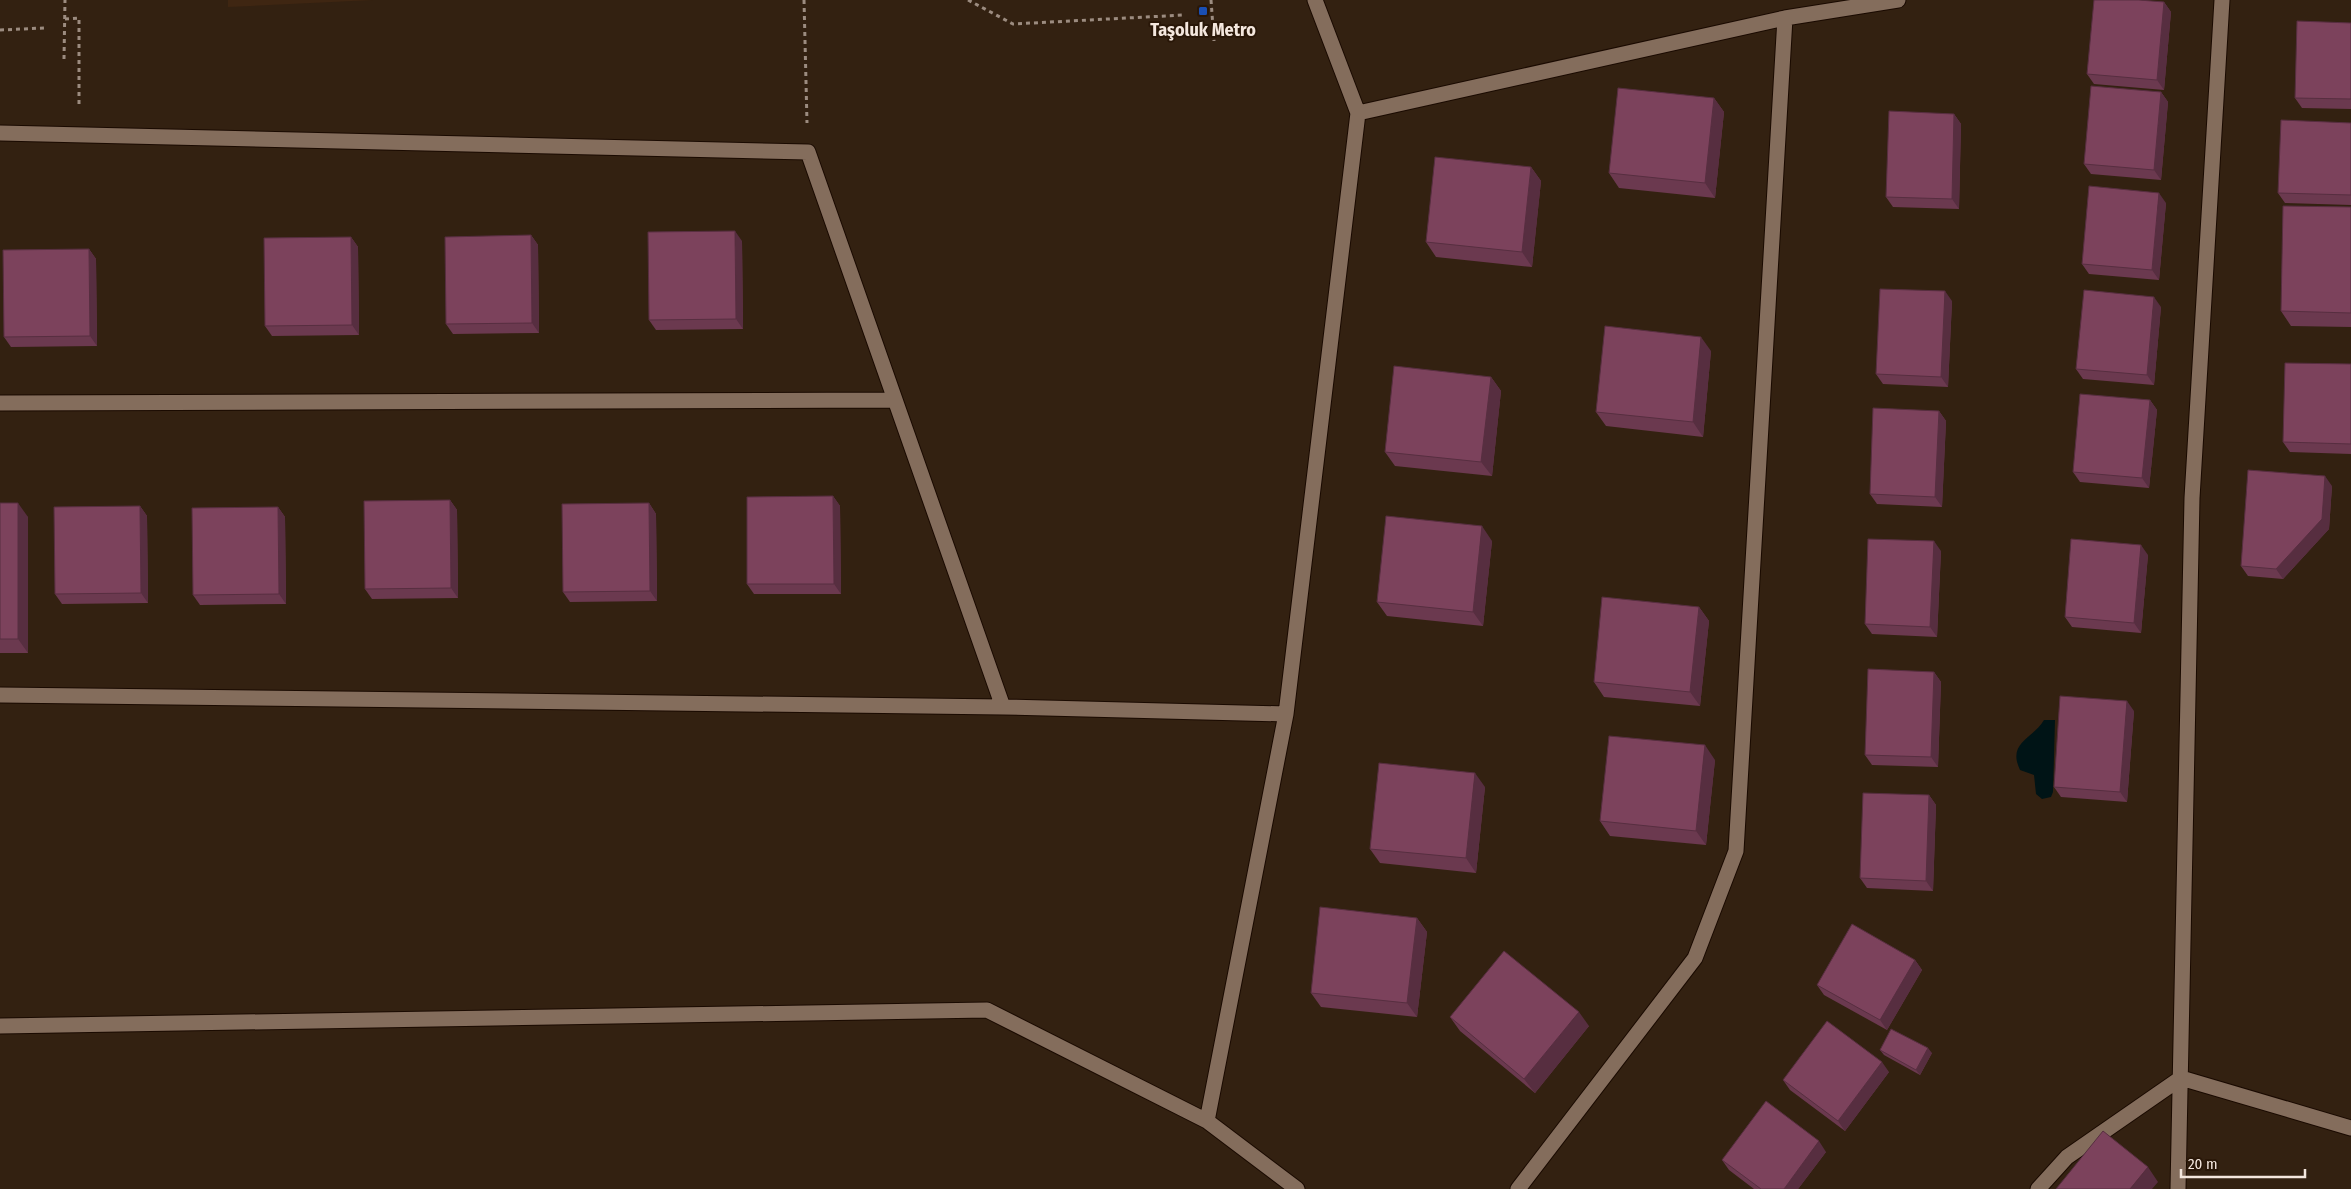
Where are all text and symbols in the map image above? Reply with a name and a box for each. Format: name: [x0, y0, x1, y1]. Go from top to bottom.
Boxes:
marker: Taşoluk Metro: [1197, 5, 1209, 17]
place label: Taşoluk Metro: [1150, 19, 1256, 41]
scale bar: [2181, 1146, 2305, 1178]
text: 20 m: [2188, 1155, 2218, 1173]

